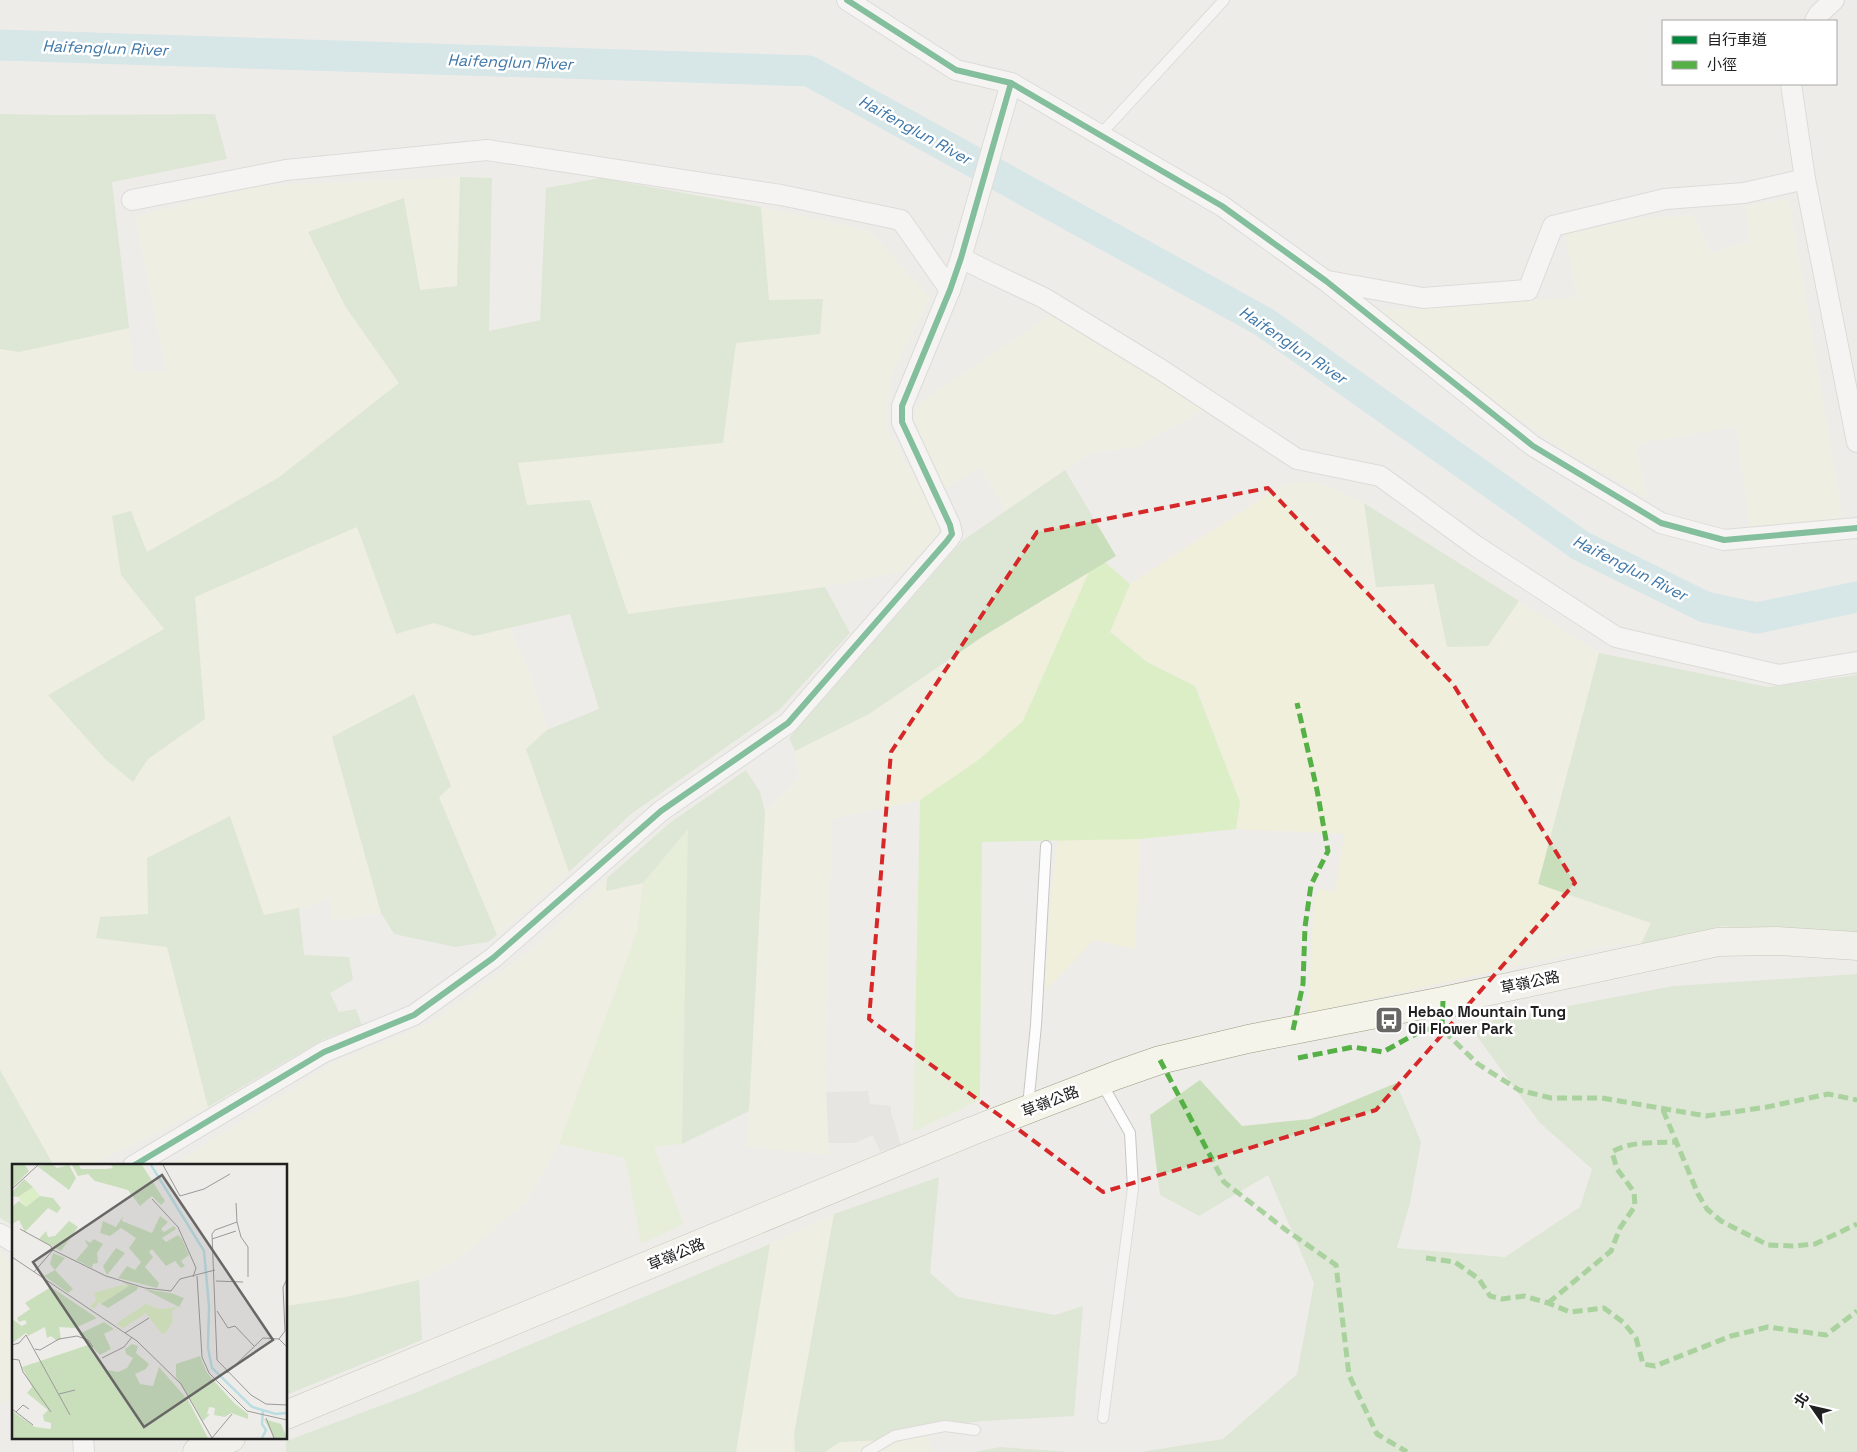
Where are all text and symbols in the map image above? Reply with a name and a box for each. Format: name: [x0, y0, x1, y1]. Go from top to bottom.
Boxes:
legend: [1662, 20, 1837, 85]
text: 自行車道: [1707, 30, 1767, 49]
water label: Haifenglun River: [42, 35, 170, 61]
water label: Haifenglun River: [447, 49, 575, 75]
text: 小徑: [1707, 55, 1737, 74]
water label: Haifenglun River: [855, 90, 977, 171]
water label: Haifenglun River: [1235, 301, 1352, 390]
water label: Haifenglun River: [1569, 530, 1692, 607]
street label: 草嶺公路: [1499, 966, 1561, 998]
place label: Hebao Mountain Tung Oil Flower Park: [1408, 1002, 1566, 1038]
bus stop icon: Hebao Mountain Tung Oil Flower Park: [1374, 1005, 1404, 1035]
street label: 草嶺公路: [1019, 1081, 1081, 1121]
inset map: [12, 1164, 288, 1440]
street label: 草嶺公路: [645, 1234, 707, 1274]
north arrow: [1787, 1382, 1837, 1432]
text: 北: [1790, 1389, 1813, 1411]

